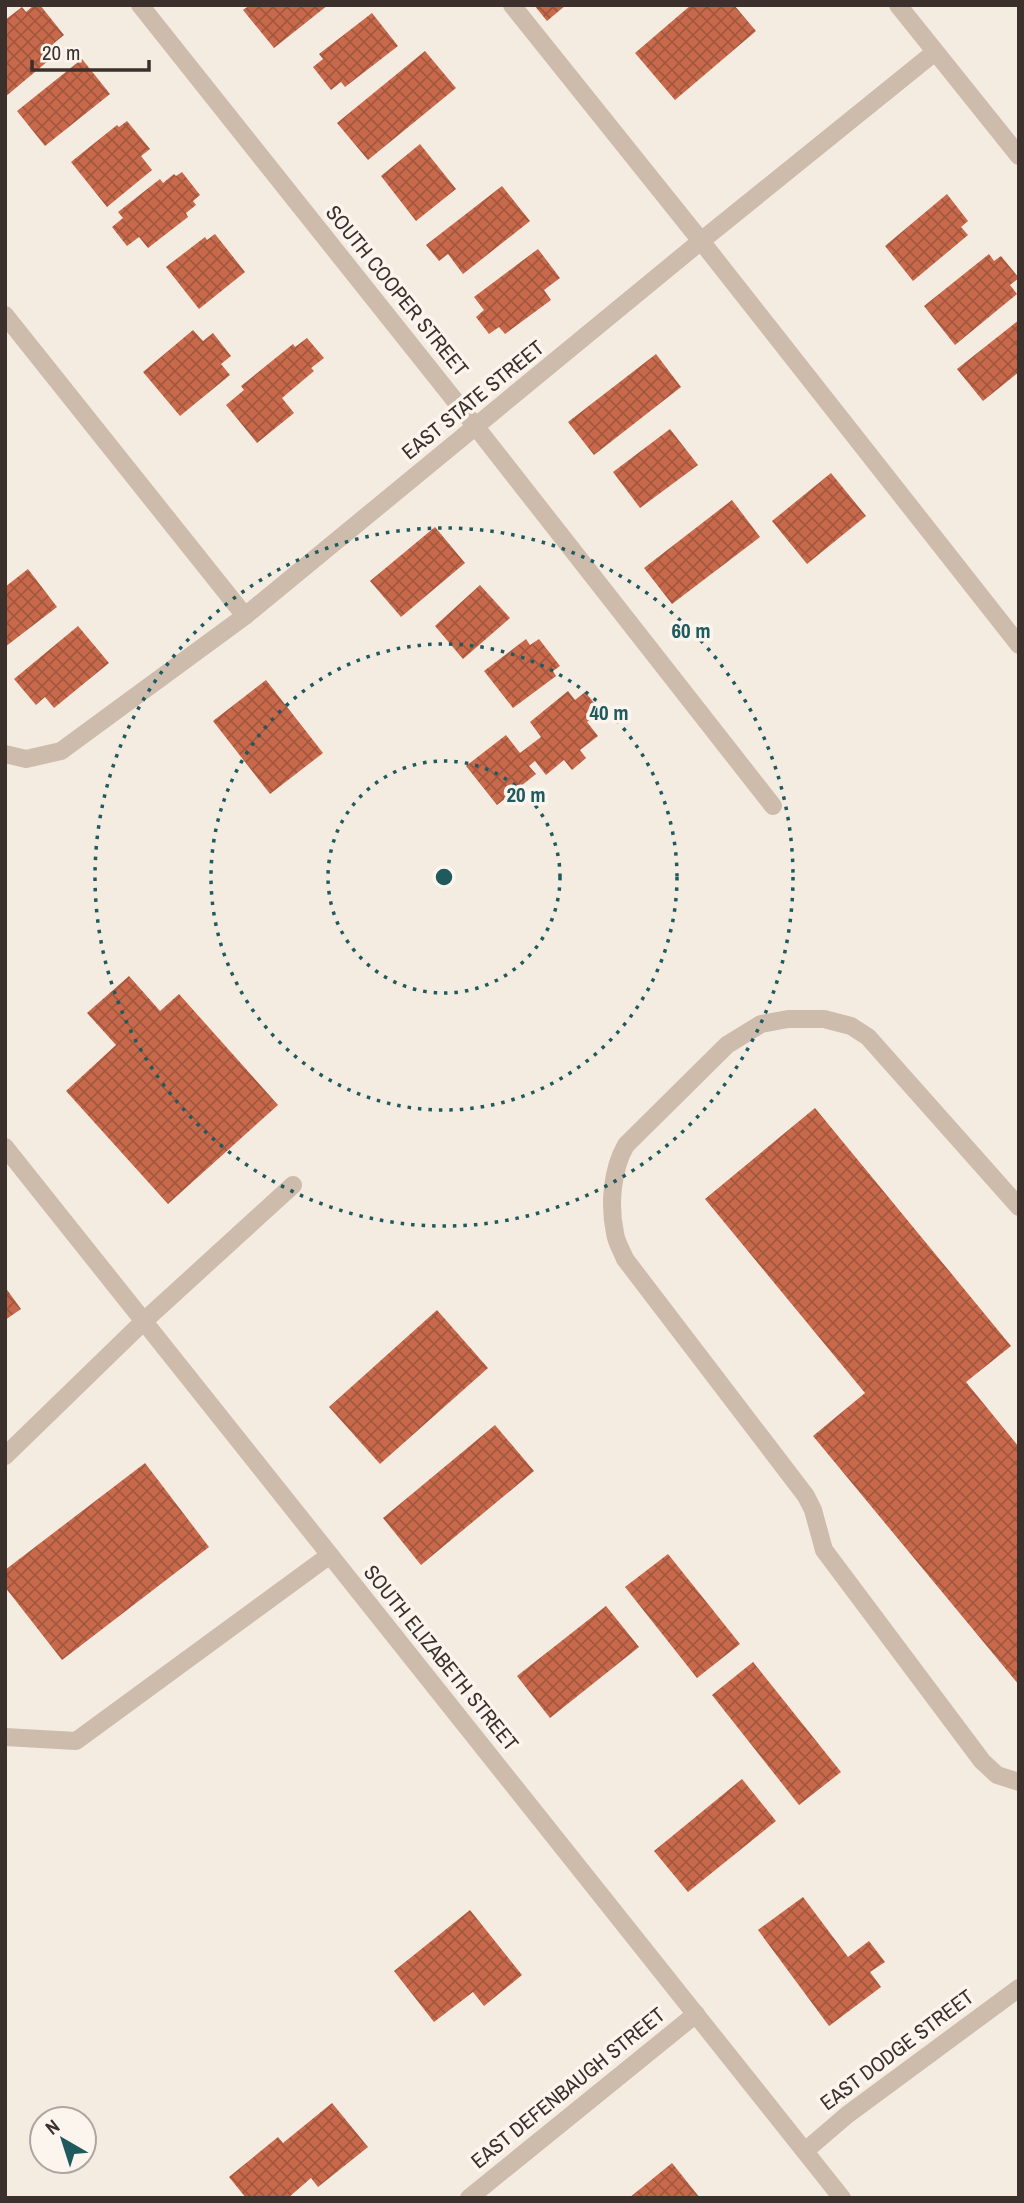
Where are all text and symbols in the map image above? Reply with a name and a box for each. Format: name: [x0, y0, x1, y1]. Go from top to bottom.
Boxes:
scale bar: [32, 28, 149, 72]
text: 20 m: [42, 38, 80, 67]
street label: SOUTH COOPER STREET: [319, 199, 476, 383]
street label: EAST STATE STREET: [395, 333, 550, 466]
text: 60 m: [671, 616, 711, 645]
text: 40 m: [589, 698, 629, 727]
text: 20 m: [506, 780, 546, 809]
centre of rings: [432, 865, 456, 889]
street label: SOUTH ELIZABETH STREET: [357, 1559, 526, 1757]
street label: EAST DODGE STREET: [814, 1982, 980, 2117]
street label: EAST DEFENBAUGH STREET: [465, 2000, 671, 2175]
north arrow: [28, 2105, 98, 2175]
text: N: [40, 2113, 65, 2140]

